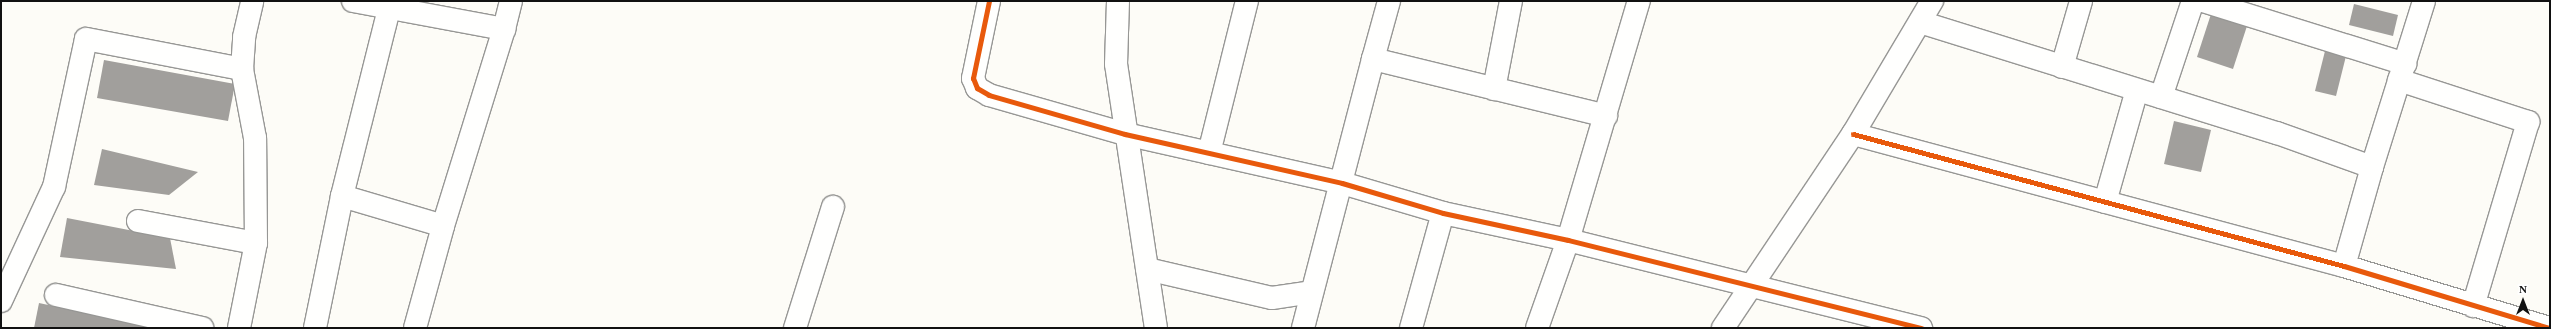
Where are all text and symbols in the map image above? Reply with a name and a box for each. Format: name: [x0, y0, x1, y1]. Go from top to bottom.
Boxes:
north arrow: [2503, 281, 2543, 321]
text: N: [2519, 283, 2527, 295]

